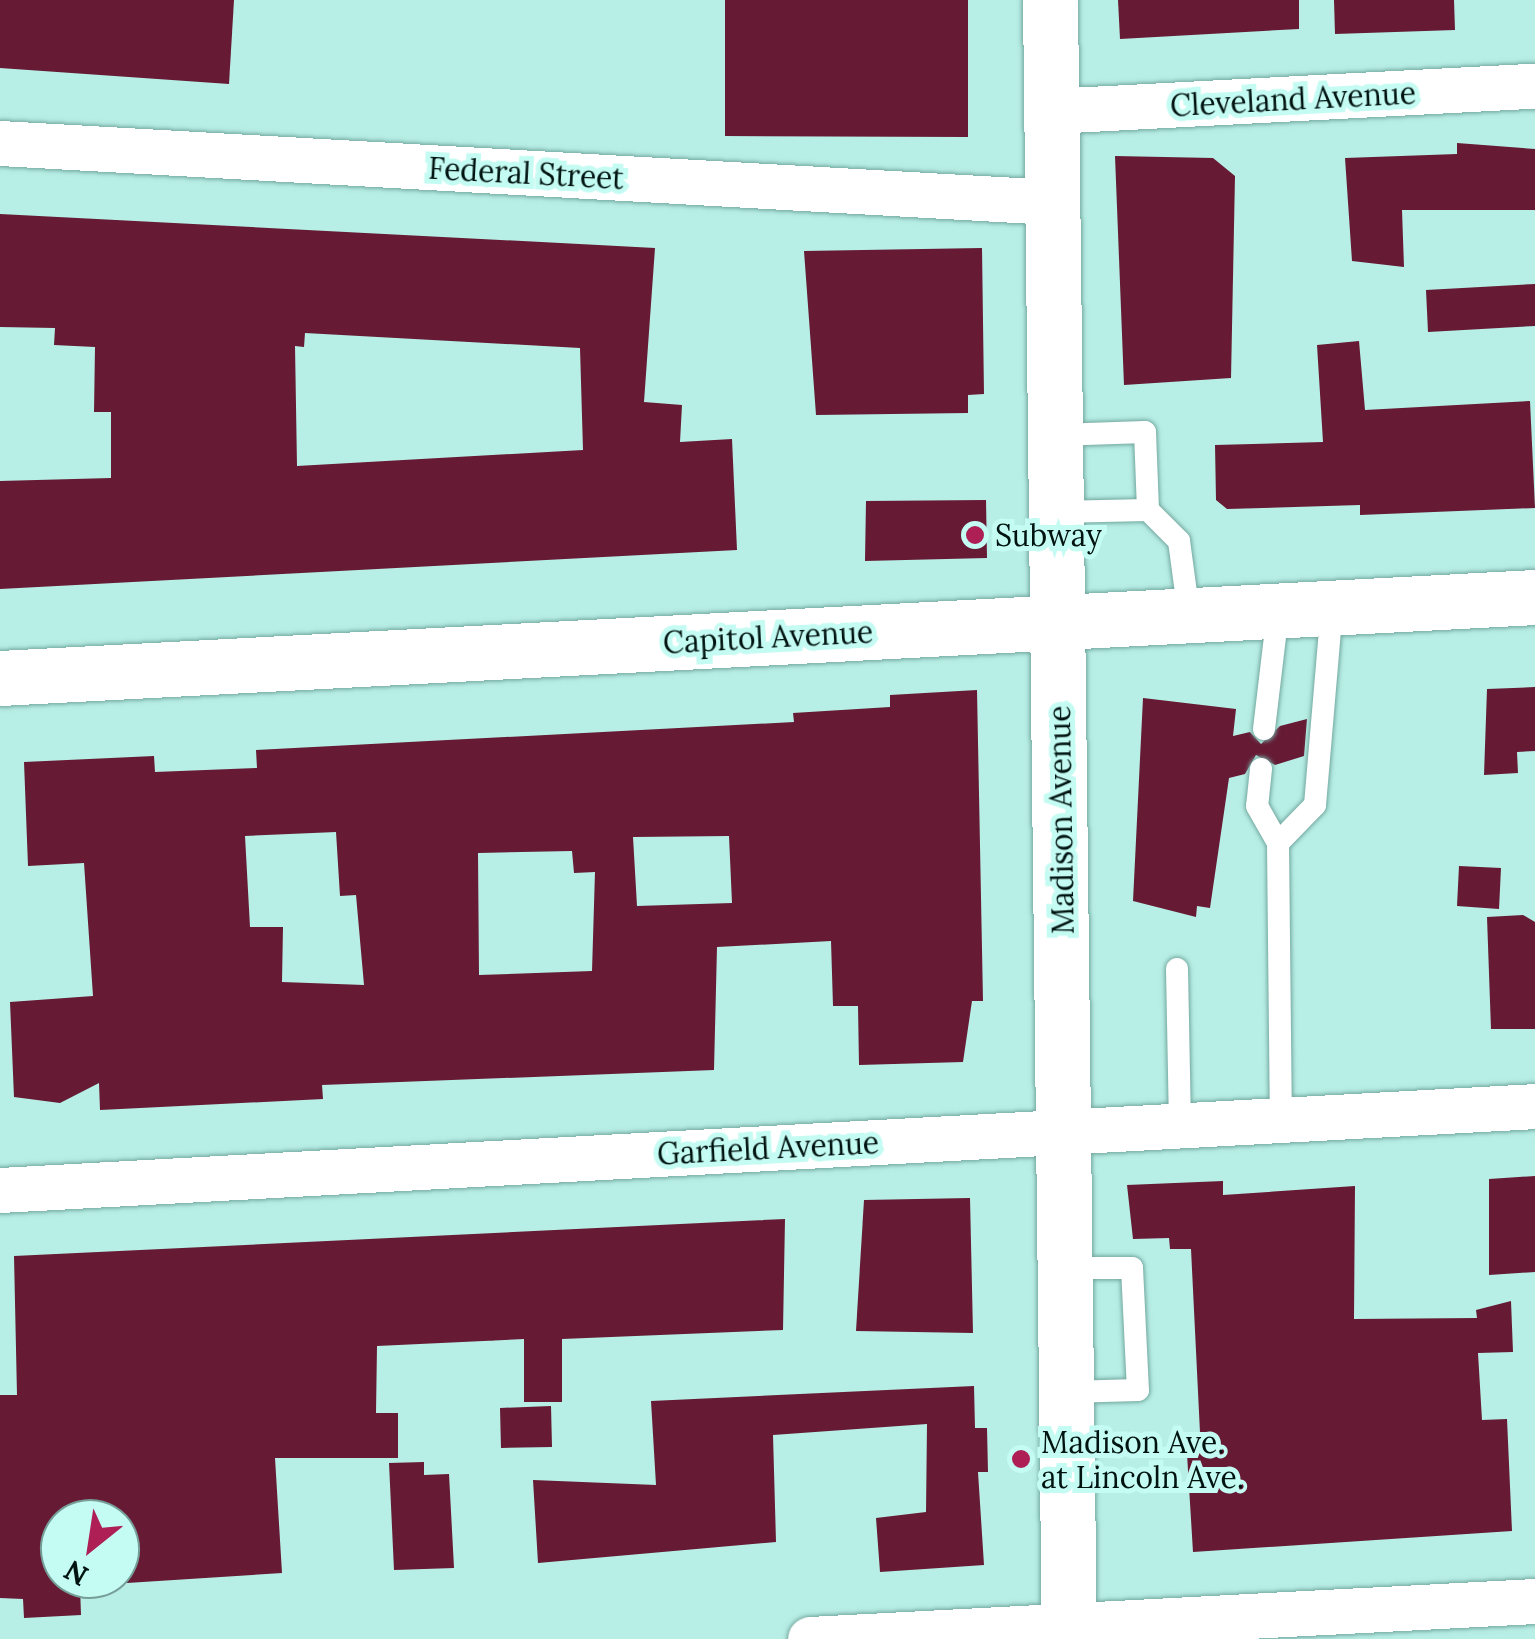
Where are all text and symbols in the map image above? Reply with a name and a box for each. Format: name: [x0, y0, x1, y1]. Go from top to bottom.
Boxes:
street label: Cleveland Avenue: [1169, 75, 1417, 123]
street label: Federal Street: [427, 150, 625, 196]
place label: Subway: [995, 517, 1102, 553]
marker: Subway: [964, 524, 986, 546]
street label: Capitol Avenue: [662, 614, 874, 660]
street label: Madison Avenue: [1041, 705, 1081, 935]
street label: Garfield Avenue: [656, 1124, 880, 1172]
place label: Madison Ave. at Lincoln Ave.: [1041, 1424, 1244, 1494]
marker: Madison Ave. at Lincoln Ave.: [1010, 1448, 1032, 1470]
north arrow: [40, 1499, 140, 1599]
text: N: [58, 1552, 94, 1594]

